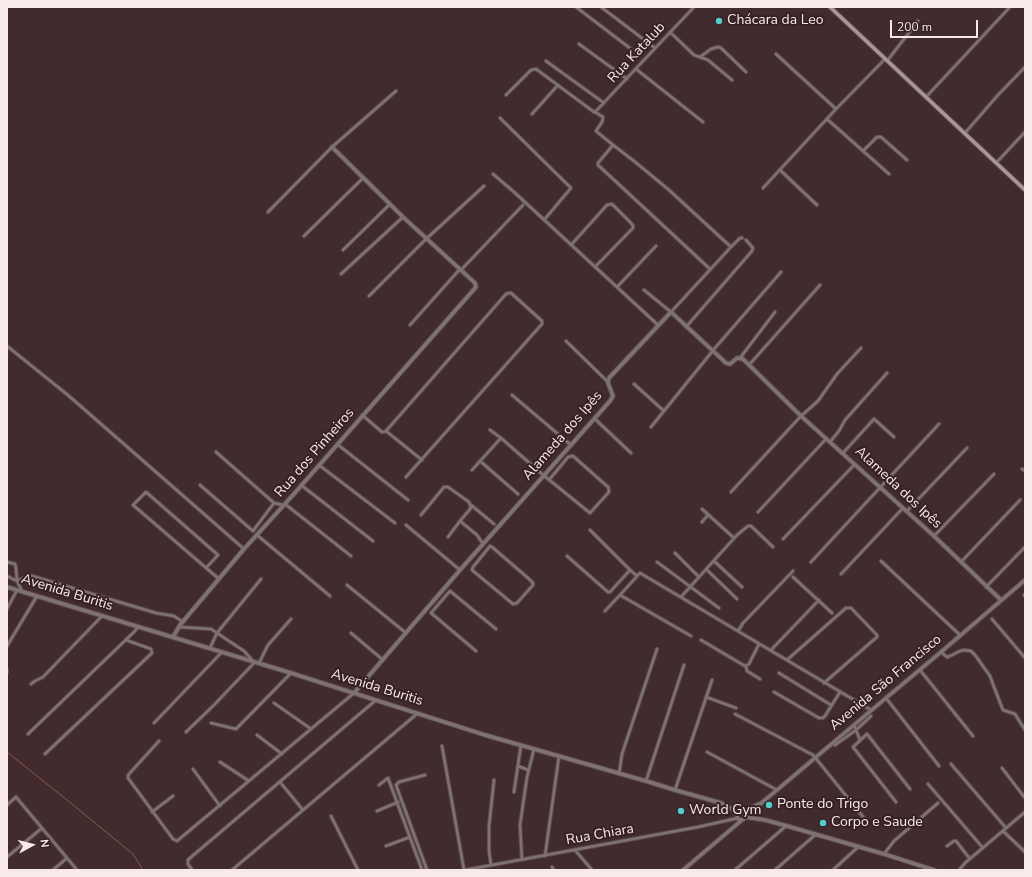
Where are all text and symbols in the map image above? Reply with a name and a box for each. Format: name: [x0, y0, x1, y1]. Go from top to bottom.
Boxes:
scale bar: [892, 12, 980, 38]
place label: Chácara da Leo: [727, 13, 824, 29]
marker: Chácara da Leo: [714, 16, 724, 26]
street label: Rua Katalub: [605, 19, 669, 87]
text: 200 m: [897, 19, 932, 35]
street label: Alameda dos Ipês: [520, 388, 606, 484]
street label: Rua dos Pinheiros: [272, 405, 358, 501]
street label: Alameda dos Ipês: [851, 443, 945, 533]
street label: Avenida Buritis: [19, 571, 115, 615]
street label: Avenida São Francisco: [827, 631, 945, 735]
street label: Avenida Buritis: [329, 666, 425, 710]
place label: Ponte do Trigo: [777, 797, 868, 813]
marker: Ponte do Trigo: [764, 800, 774, 810]
place label: World Gym: [689, 803, 762, 819]
marker: World Gym: [676, 806, 686, 816]
place label: Corpo e Saude: [831, 815, 923, 831]
marker: Corpo e Saude: [818, 818, 828, 828]
street label: Rua Chiara: [565, 821, 635, 849]
north arrow: [12, 825, 52, 865]
text: N: [36, 838, 52, 848]

